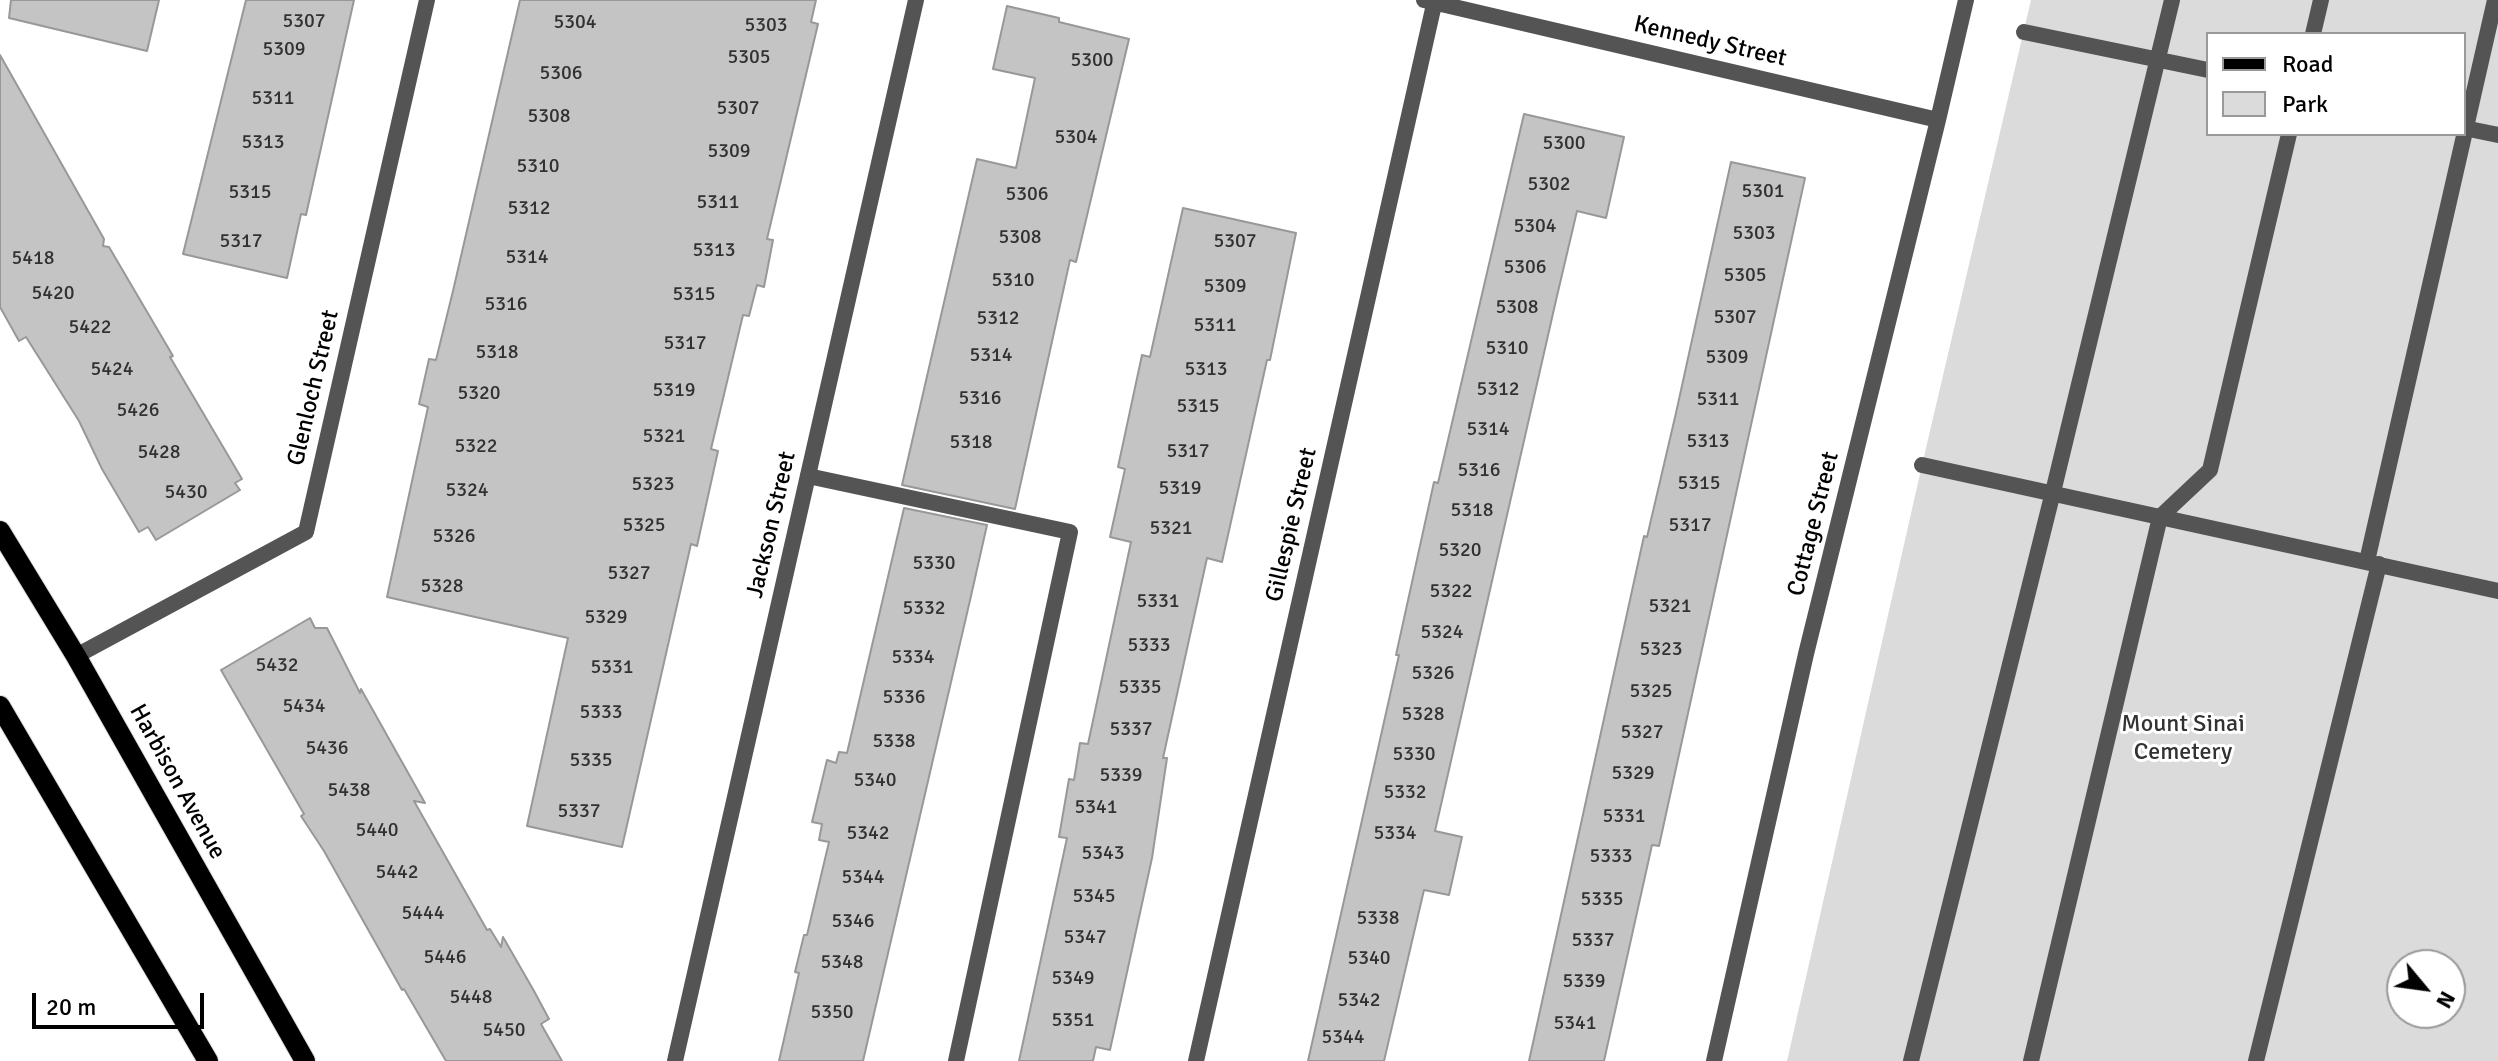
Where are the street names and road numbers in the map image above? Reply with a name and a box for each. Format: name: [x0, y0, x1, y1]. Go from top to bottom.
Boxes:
street label: Kennedy Street: [1631, 10, 1789, 74]
street label: Glenloch Street: [282, 307, 346, 469]
street label: Gillespie Street: [1260, 445, 1324, 605]
street label: Jackson Street: [741, 449, 803, 601]
street label: Cottage Street: [1782, 449, 1846, 599]
street label: Harbison Avenue: [123, 699, 231, 865]

